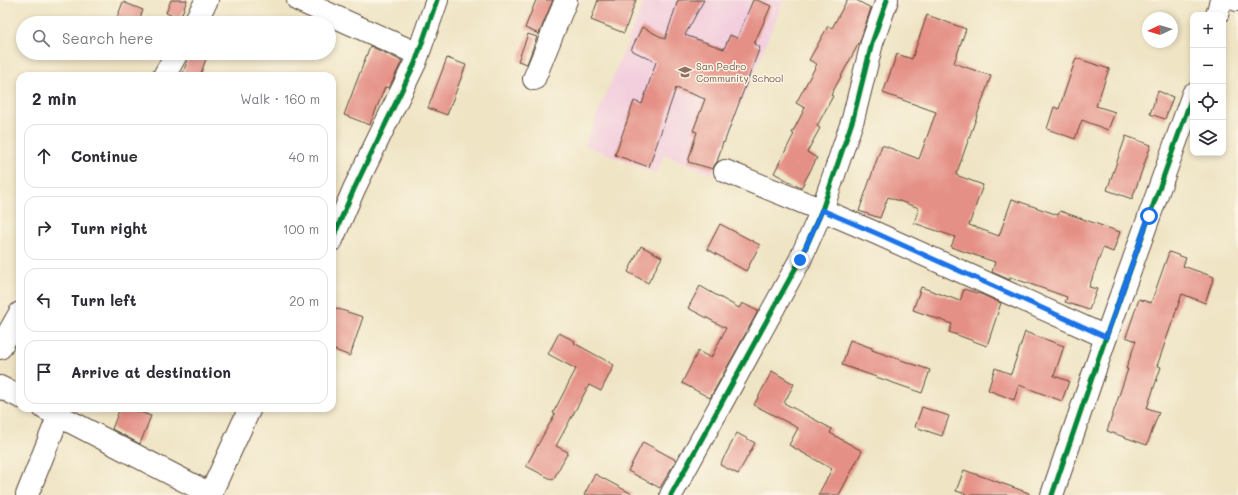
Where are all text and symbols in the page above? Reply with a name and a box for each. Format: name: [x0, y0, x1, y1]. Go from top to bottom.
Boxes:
north arrow: [1142, 12, 1178, 48]
map controls: [1190, 12, 1226, 156]
button: +: [1190, 12, 1226, 48]
search box: [16, 16, 336, 60]
icon: search: [30, 27, 52, 49]
text: Search here: [62, 28, 153, 48]
button: −: [1190, 48, 1226, 84]
place label: San Pedro Community School: [696, 59, 783, 85]
school or university icon: San Pedro Community School: [677, 64, 693, 80]
button: locate: [1190, 84, 1226, 120]
text: 2 min: [32, 87, 77, 109]
text: Walk · 160 m: [240, 90, 320, 107]
button: layers: [1190, 120, 1226, 156]
icon: ahead: [33, 145, 55, 167]
text: Continue: [71, 146, 138, 166]
text: 40 m: [289, 148, 319, 165]
route start: [1140, 207, 1158, 225]
icon: right: [33, 217, 55, 239]
text: Turn right: [71, 218, 148, 238]
text: 100 m: [283, 220, 319, 237]
route end: [791, 251, 809, 269]
icon: left: [33, 289, 55, 311]
text: Turn left: [71, 290, 136, 310]
text: 20 m: [289, 292, 319, 309]
icon: arrive: [33, 361, 55, 383]
text: Arrive at destination: [71, 362, 231, 382]

